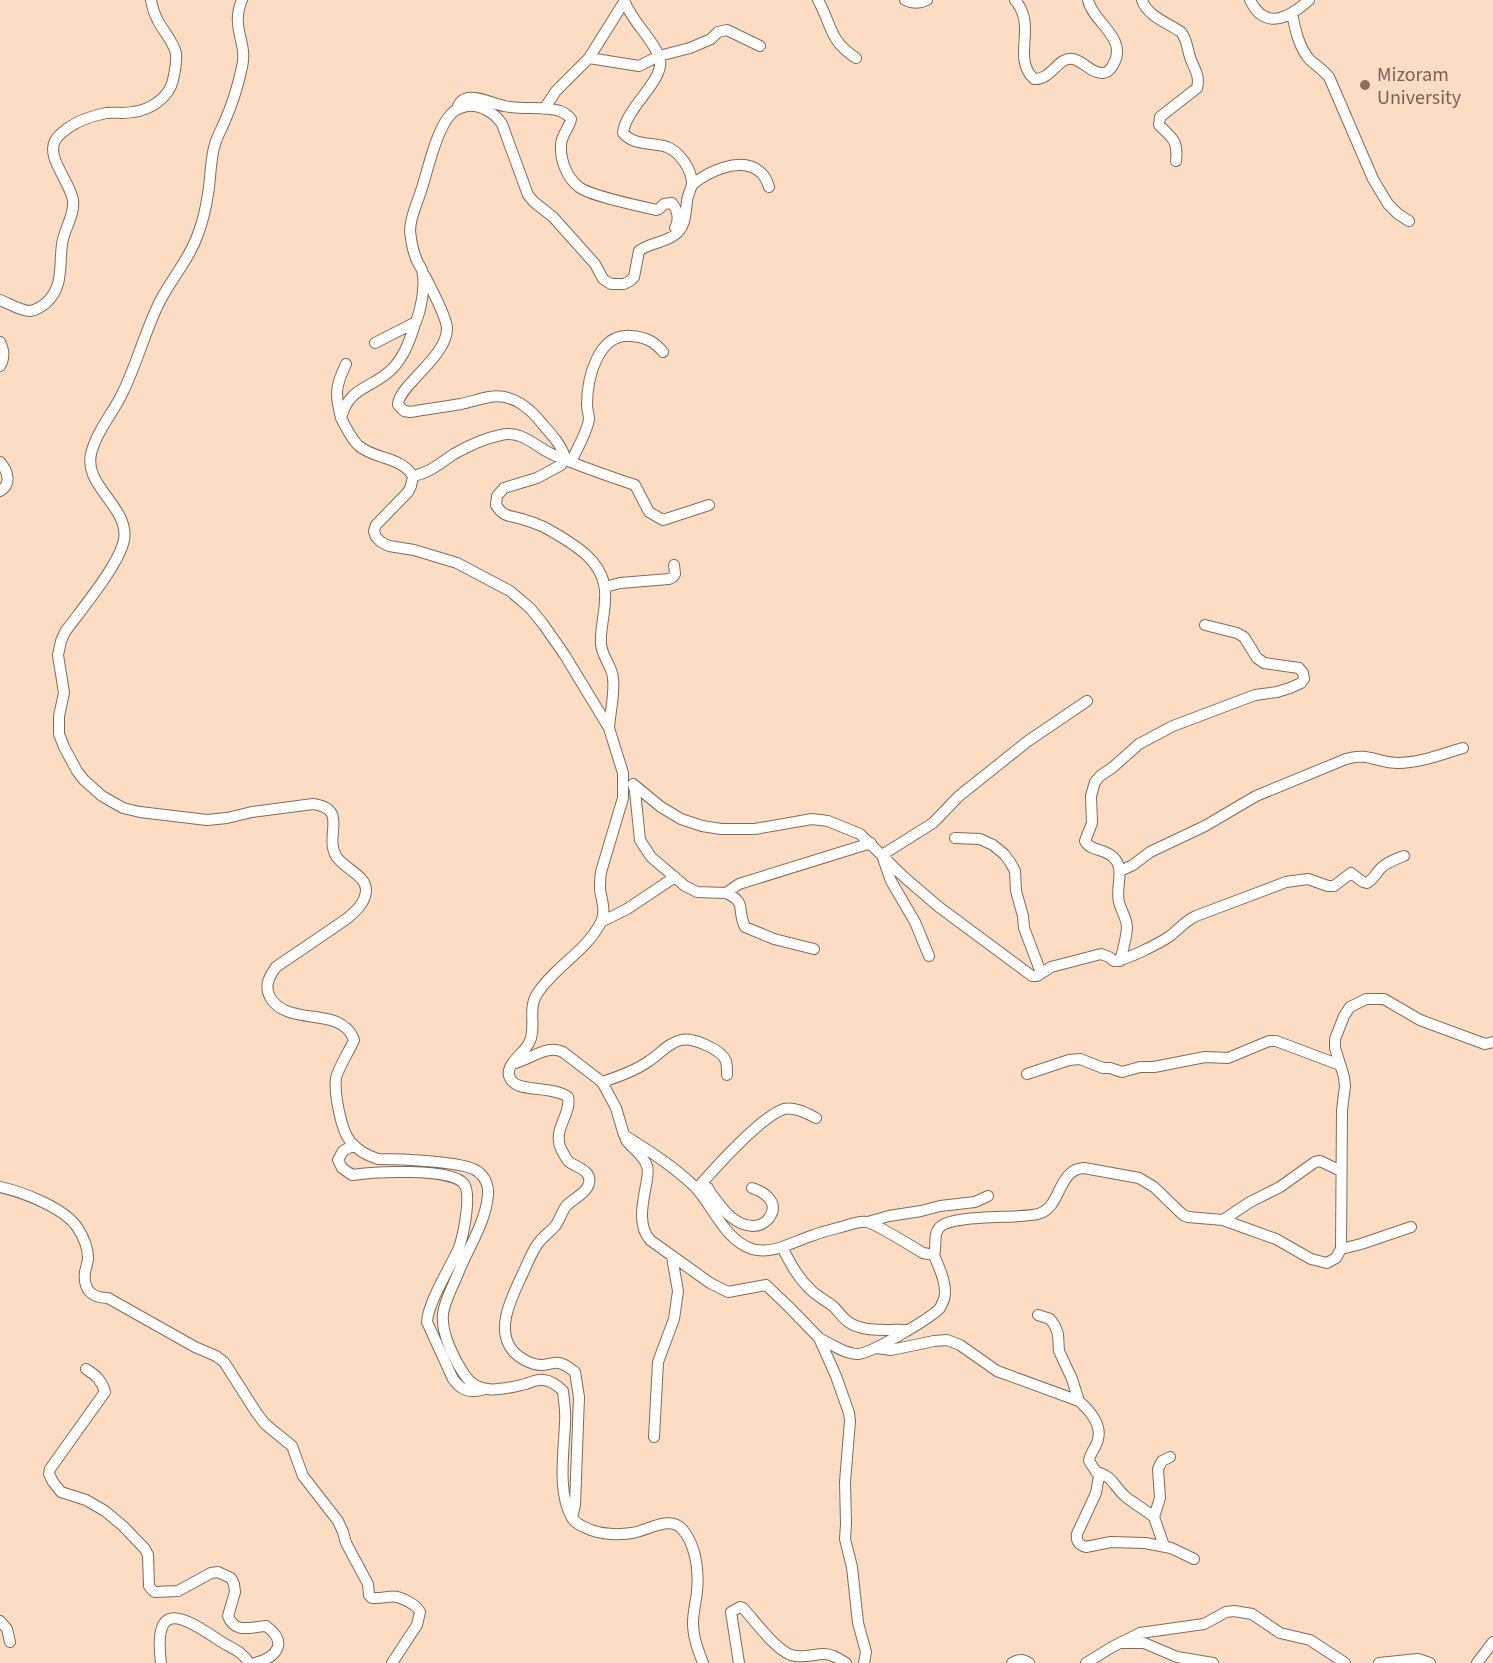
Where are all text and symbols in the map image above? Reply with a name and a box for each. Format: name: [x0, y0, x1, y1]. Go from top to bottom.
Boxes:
place label: Mizoram University: [1377, 61, 1462, 112]
marker: Mizoram University: [1358, 78, 1372, 92]

